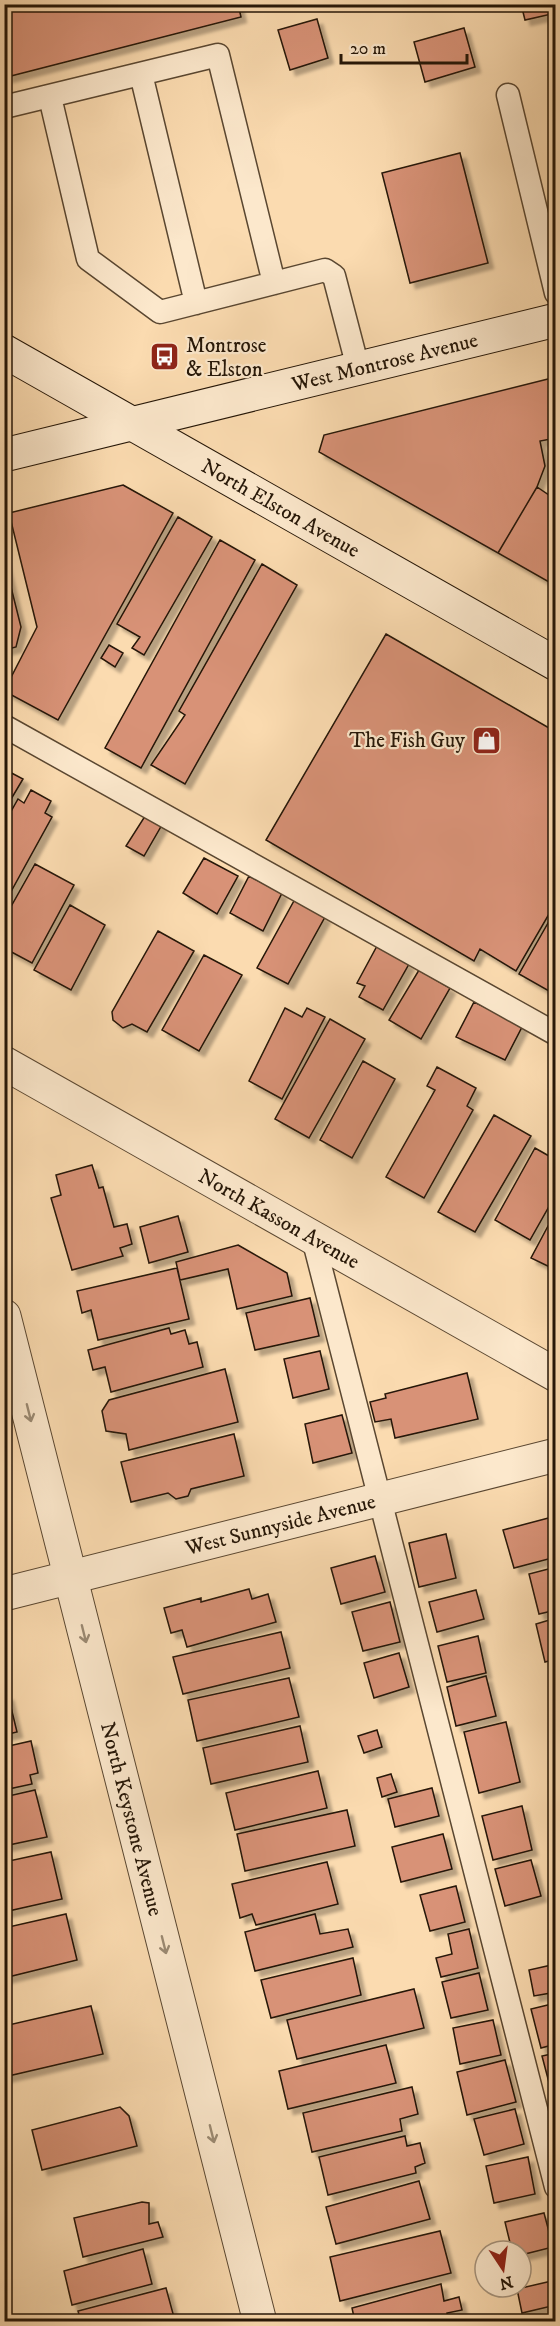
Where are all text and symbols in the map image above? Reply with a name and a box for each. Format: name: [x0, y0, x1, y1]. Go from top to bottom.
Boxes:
scale bar: [341, 27, 467, 65]
text: 20 m: [350, 38, 386, 60]
street label: West Montrose Avenue: [288, 327, 481, 398]
place label: Montrose & Elston: [186, 333, 267, 383]
bus stop icon: Montrose & Elston: [149, 341, 181, 373]
street label: North Elston Avenue: [196, 453, 364, 564]
shop icon: The Fish Guy: [470, 724, 502, 756]
place label: The Fish Guy: [349, 728, 466, 754]
street label: North Kasson Avenue: [193, 1163, 364, 1275]
one-way arrow: [23, 1403, 35, 1422]
street label: West Sunnyside Avenue: [182, 1489, 379, 1562]
one-way arrow: [79, 1624, 91, 1643]
street label: North Keystone Avenue: [94, 1720, 168, 1919]
one-way arrow: [158, 1935, 170, 1954]
one-way arrow: [207, 2124, 219, 2143]
north arrow: [473, 2239, 533, 2299]
text: N: [497, 2271, 515, 2294]

